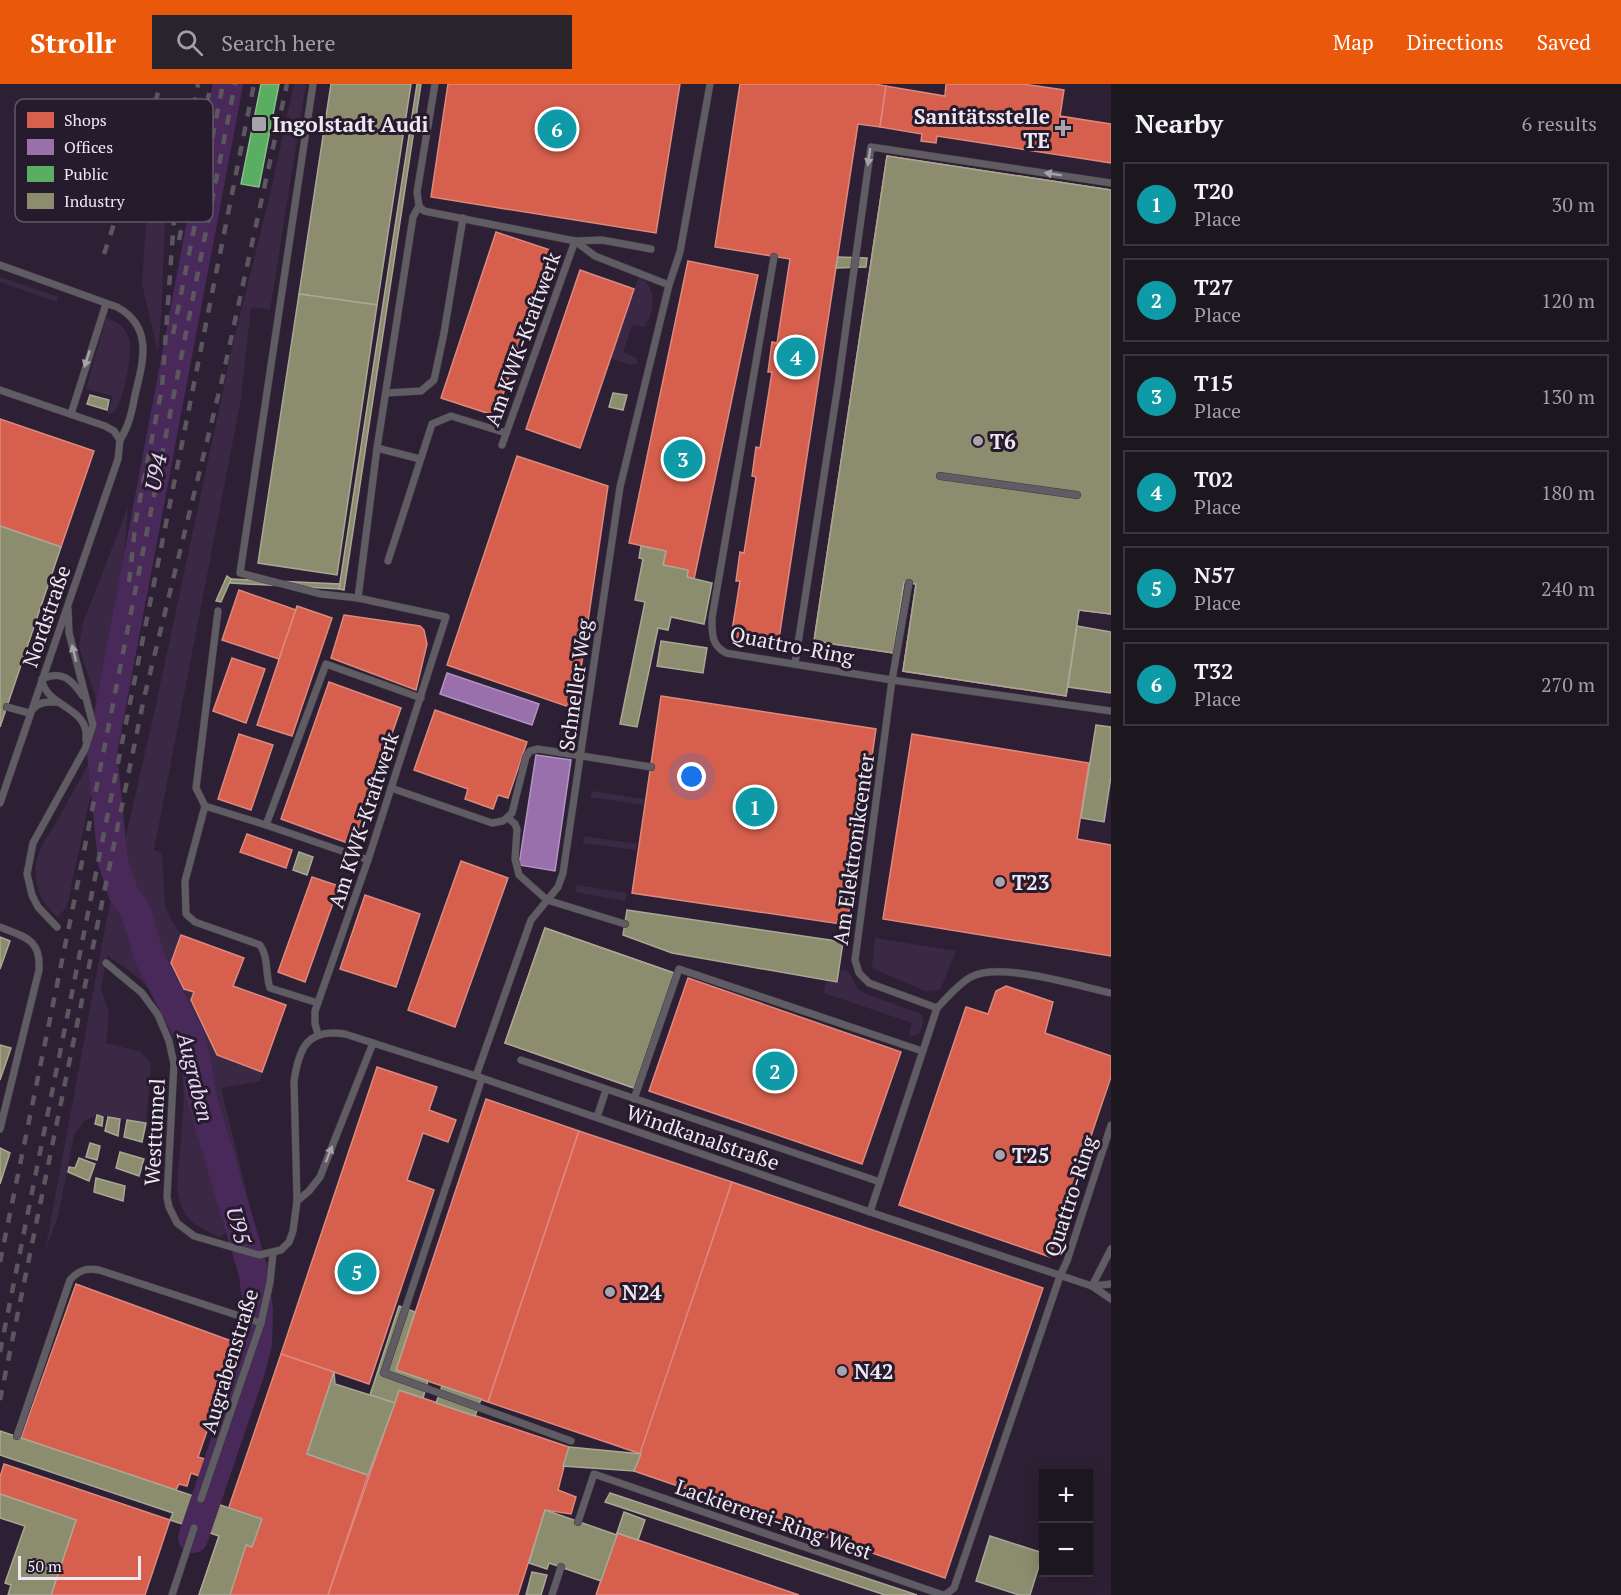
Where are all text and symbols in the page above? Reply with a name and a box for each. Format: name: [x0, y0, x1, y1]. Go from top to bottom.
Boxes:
search box: [152, 15, 572, 69]
text: Strollr: [30, 24, 116, 61]
icon: search: [173, 26, 206, 59]
text: Search here: [221, 28, 336, 57]
text: Map: [1333, 28, 1374, 56]
text: Directions: [1407, 28, 1504, 56]
text: Saved: [1537, 28, 1591, 56]
legend: [15, 99, 213, 222]
place label: Sanitätsstelle TE: [914, 102, 1050, 154]
pin: 6: [538, 106, 576, 152]
text: Nearby: [1135, 106, 1223, 140]
text: Shops: [64, 109, 107, 131]
place label: Ingolstadt Audi: [272, 110, 429, 138]
text: 6 results: [1522, 110, 1597, 137]
marker: Ingolstadt Audi: [250, 115, 268, 133]
marker: Sanitätsstelle TE: [1054, 119, 1072, 137]
text: Offices: [64, 136, 113, 158]
one-way arrow: [865, 148, 874, 167]
text: Public: [64, 163, 109, 185]
one-way arrow: [1044, 170, 1063, 179]
text: T20: [1194, 176, 1234, 205]
text: Industry: [64, 190, 125, 212]
text: 1: [1151, 191, 1162, 218]
text: 30 m: [1552, 191, 1595, 218]
text: Place: [1194, 205, 1241, 232]
street label: Am KWK-Kraftwerk: [477, 248, 567, 430]
text: T27: [1194, 272, 1234, 301]
text: 2: [1151, 287, 1162, 314]
text: 120 m: [1541, 287, 1595, 314]
text: Place: [1194, 301, 1241, 328]
pin: 4: [776, 334, 816, 380]
one-way arrow: [82, 350, 92, 368]
text: T15: [1194, 368, 1234, 397]
text: 3: [1151, 383, 1162, 410]
text: 130 m: [1541, 383, 1595, 410]
text: Place: [1194, 397, 1241, 424]
place label: T6: [990, 427, 1016, 455]
marker: T6: [971, 434, 985, 448]
pin: 3: [664, 436, 702, 482]
water label: U94: [137, 450, 173, 493]
text: T02: [1194, 464, 1234, 493]
text: 4: [1151, 479, 1162, 506]
text: 180 m: [1541, 479, 1595, 506]
text: Place: [1194, 493, 1241, 520]
text: N57: [1194, 560, 1236, 589]
street label: Nordstraße: [15, 561, 77, 671]
text: 5: [1151, 575, 1162, 602]
text: 240 m: [1541, 575, 1595, 602]
text: Place: [1194, 589, 1241, 616]
street label: Schneller Weg: [552, 616, 598, 753]
street label: Quattro-Ring: [728, 619, 857, 671]
one-way arrow: [68, 644, 78, 662]
text: T32: [1194, 656, 1234, 685]
text: 6: [1151, 671, 1162, 698]
text: 270 m: [1541, 671, 1595, 698]
text: Place: [1194, 685, 1241, 712]
street label: Am KWK-Kraftwerk: [321, 728, 405, 912]
street label: Am Elektronikcenter: [826, 751, 880, 947]
your location: [677, 762, 706, 791]
pin: 1: [736, 784, 774, 830]
place label: T23: [1012, 868, 1050, 896]
marker: T23: [993, 875, 1007, 889]
water label: Augraben: [170, 1027, 221, 1125]
pin: 2: [756, 1048, 794, 1094]
street label: Westtunnel: [137, 1078, 171, 1186]
street label: Windkanalstraße: [623, 1098, 783, 1176]
street label: Quattro-Ring: [1037, 1131, 1103, 1260]
place label: T25: [1012, 1141, 1050, 1169]
one-way arrow: [324, 1144, 334, 1162]
marker: T25: [993, 1148, 1007, 1162]
water label: U95: [220, 1203, 259, 1249]
pin: 5: [338, 1250, 376, 1294]
place label: N24: [622, 1278, 662, 1306]
street label: Augrabenstraße: [194, 1285, 264, 1437]
marker: N24: [603, 1285, 617, 1299]
place label: N42: [854, 1357, 894, 1385]
marker: N42: [835, 1364, 849, 1378]
map controls: [1039, 1469, 1093, 1577]
button: +: [1039, 1469, 1093, 1523]
street label: Lackiererei-Ring West: [672, 1472, 876, 1566]
button: −: [1039, 1523, 1093, 1577]
scale bar: [18, 1553, 141, 1580]
text: 50 m: [27, 1555, 62, 1577]

